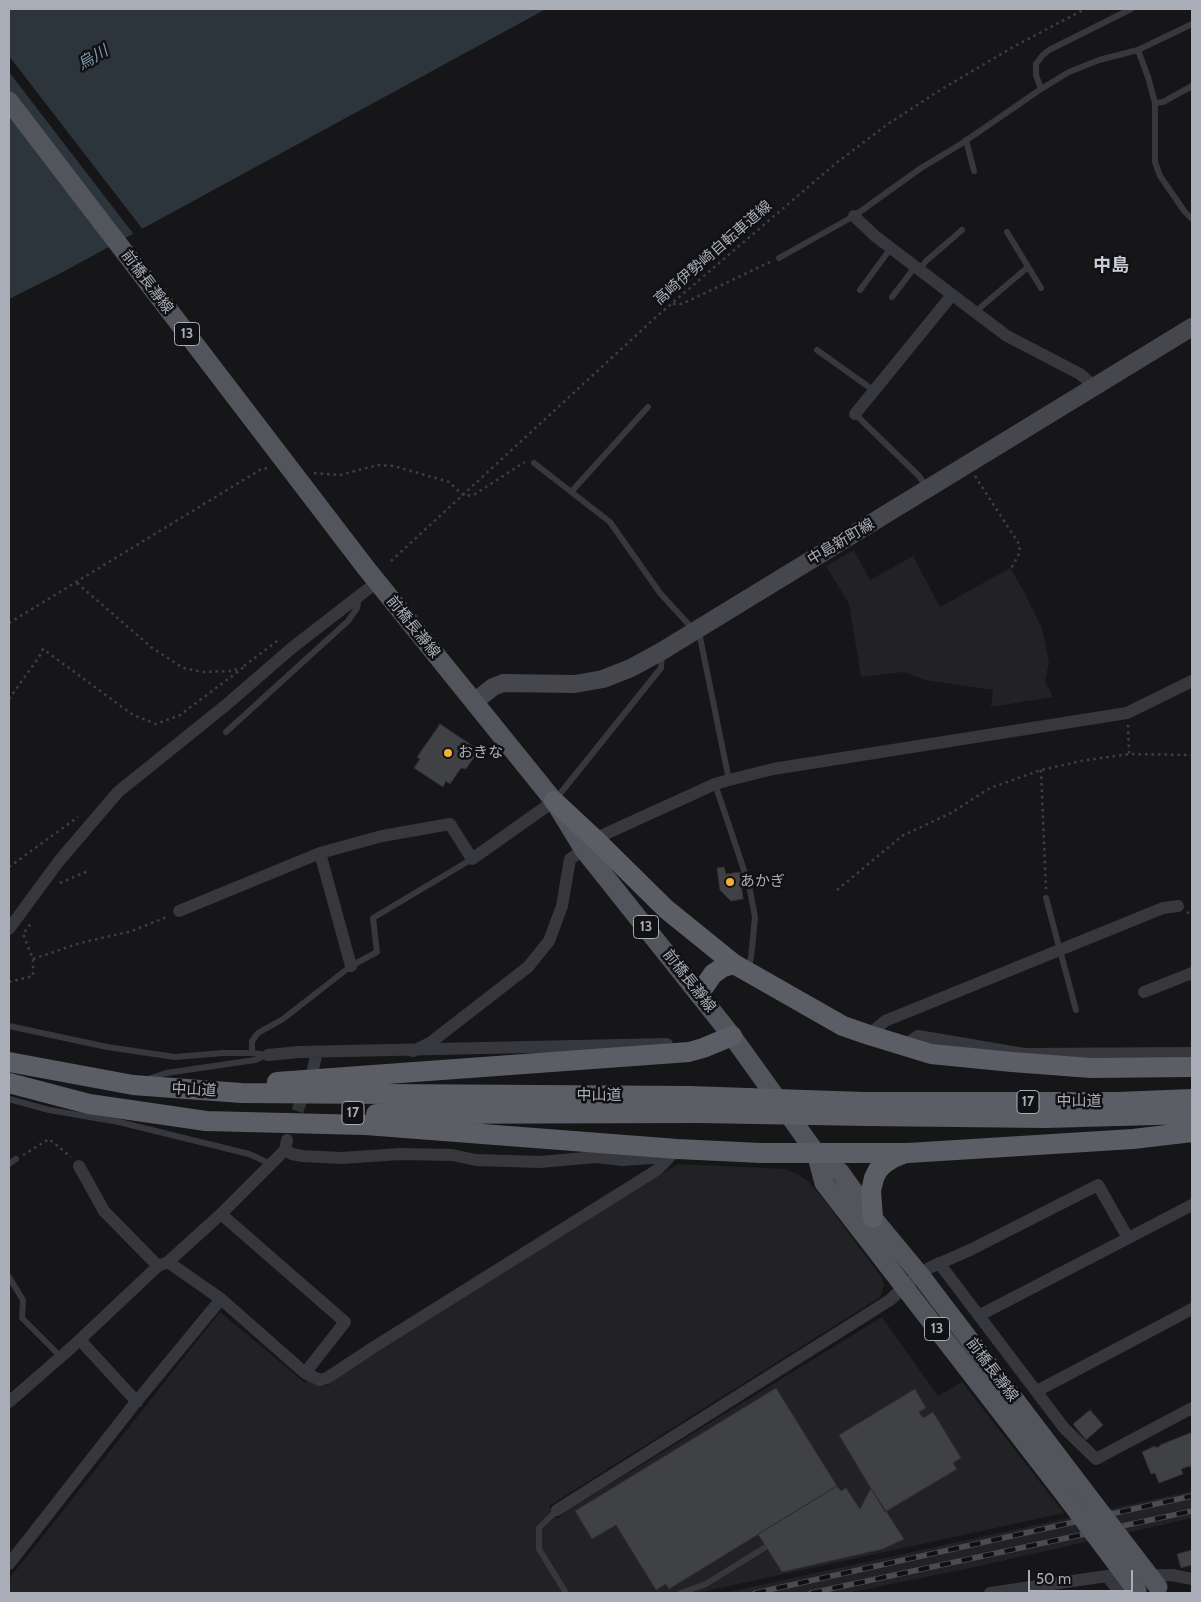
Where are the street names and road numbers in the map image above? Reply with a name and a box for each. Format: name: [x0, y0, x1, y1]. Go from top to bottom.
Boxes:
street label: 高崎伊勢崎自転車道線: [650, 197, 776, 309]
street label: 前橋長瀞線: [117, 247, 177, 317]
road number: 13: [174, 322, 200, 346]
street label: 中島新町線: [804, 515, 878, 569]
street label: 前橋長瀞線: [382, 592, 444, 662]
road number: 13: [634, 916, 658, 939]
street label: 前橋長瀞線: [659, 946, 719, 1016]
street label: 中山道: [171, 1080, 217, 1100]
street label: 中山道: [577, 1087, 621, 1105]
road number: 17: [1017, 1090, 1039, 1114]
street label: 中山道: [1057, 1093, 1101, 1111]
road number: 17: [342, 1102, 364, 1124]
road number: 13: [924, 1318, 950, 1340]
street label: 前橋長瀞線: [962, 1335, 1022, 1405]

